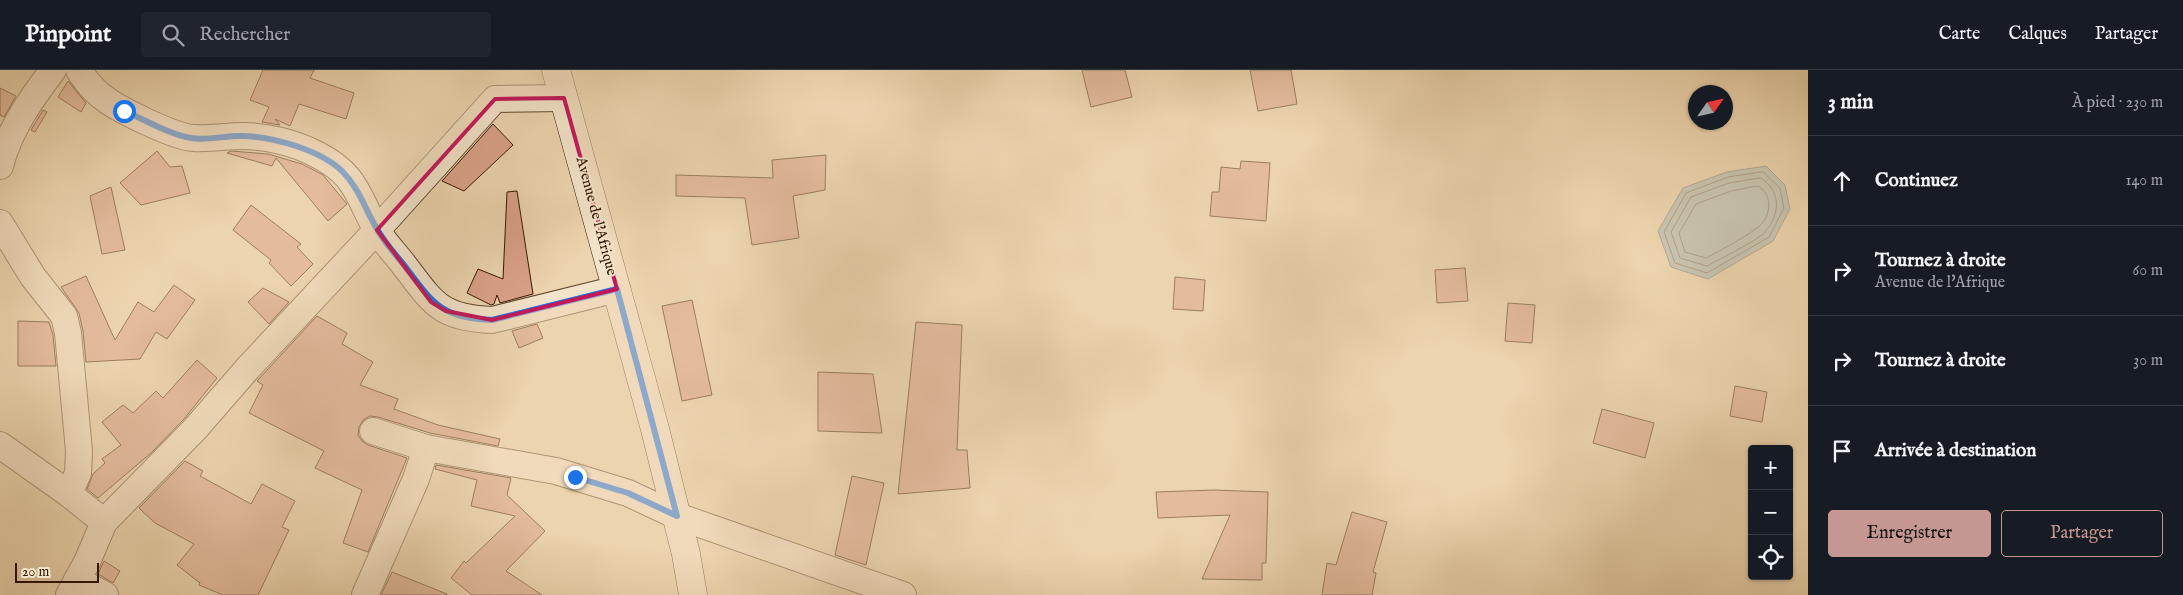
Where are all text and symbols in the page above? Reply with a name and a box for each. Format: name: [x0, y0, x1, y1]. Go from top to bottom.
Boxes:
search box: [141, 12, 491, 57]
text: Pinpoint: [25, 19, 111, 50]
icon: search: [159, 21, 187, 49]
text: Rechercher: [199, 23, 290, 47]
text: Carte: [1939, 23, 1980, 46]
text: Calques: [2008, 23, 2067, 46]
text: Partager: [2095, 23, 2158, 46]
north arrow: [1688, 85, 1733, 130]
text: 3 min: [1828, 89, 1873, 116]
text: À pied · 230 m: [2072, 93, 2163, 113]
route start: [113, 100, 136, 123]
street label: Avenue de l'Afrique: [571, 154, 622, 278]
icon: ahead: [1828, 167, 1856, 195]
text: Continuez: [1875, 169, 1958, 193]
text: 140 m: [2125, 171, 2163, 191]
text: Tournez à droite: [1875, 249, 2006, 273]
icon: right: [1828, 257, 1856, 285]
text: 60 m: [2133, 261, 2163, 281]
text: Avenue de l'Afrique: [1875, 273, 2005, 293]
icon: right: [1828, 347, 1856, 375]
text: Tournez à droite: [1875, 349, 2006, 373]
text: 30 m: [2133, 351, 2163, 371]
icon: arrive: [1828, 437, 1856, 465]
text: Arrivée à destination: [1875, 439, 2036, 463]
map controls: [1748, 445, 1793, 580]
button: +: [1748, 445, 1793, 490]
route end: [564, 466, 587, 489]
button: −: [1748, 490, 1793, 535]
button: Enregistrer: [1828, 510, 1991, 557]
button: Partager: [2001, 510, 2163, 557]
button: locate: [1748, 535, 1793, 580]
scale bar: [15, 560, 99, 583]
text: 20 m: [22, 563, 49, 581]

